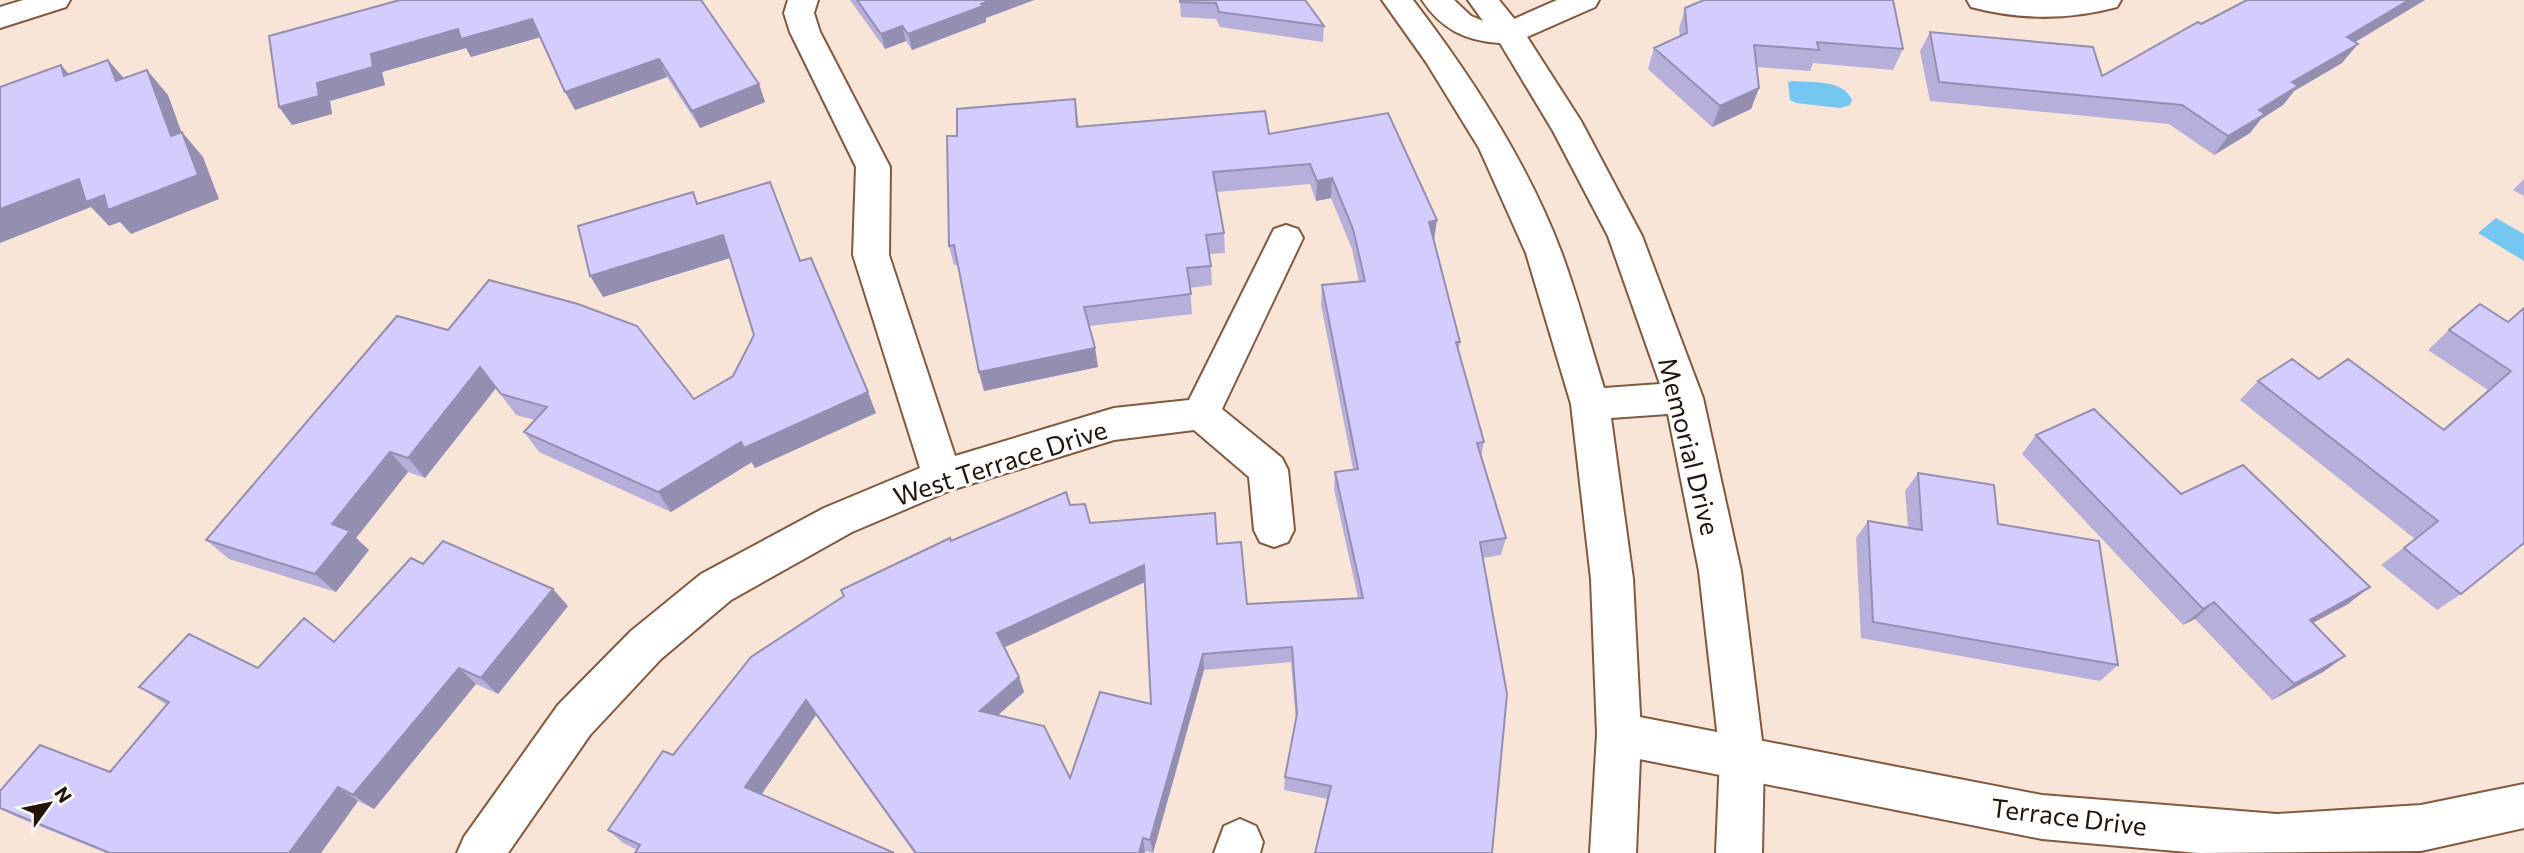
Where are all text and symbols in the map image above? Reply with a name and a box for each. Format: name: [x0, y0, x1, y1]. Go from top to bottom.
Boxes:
street label: Memorial Drive: [1653, 354, 1727, 538]
street label: West Terrace Drive: [889, 413, 1111, 511]
north arrow: [14, 769, 84, 839]
text: N: [50, 782, 77, 807]
street label: Terrace Drive: [1989, 791, 2149, 841]

